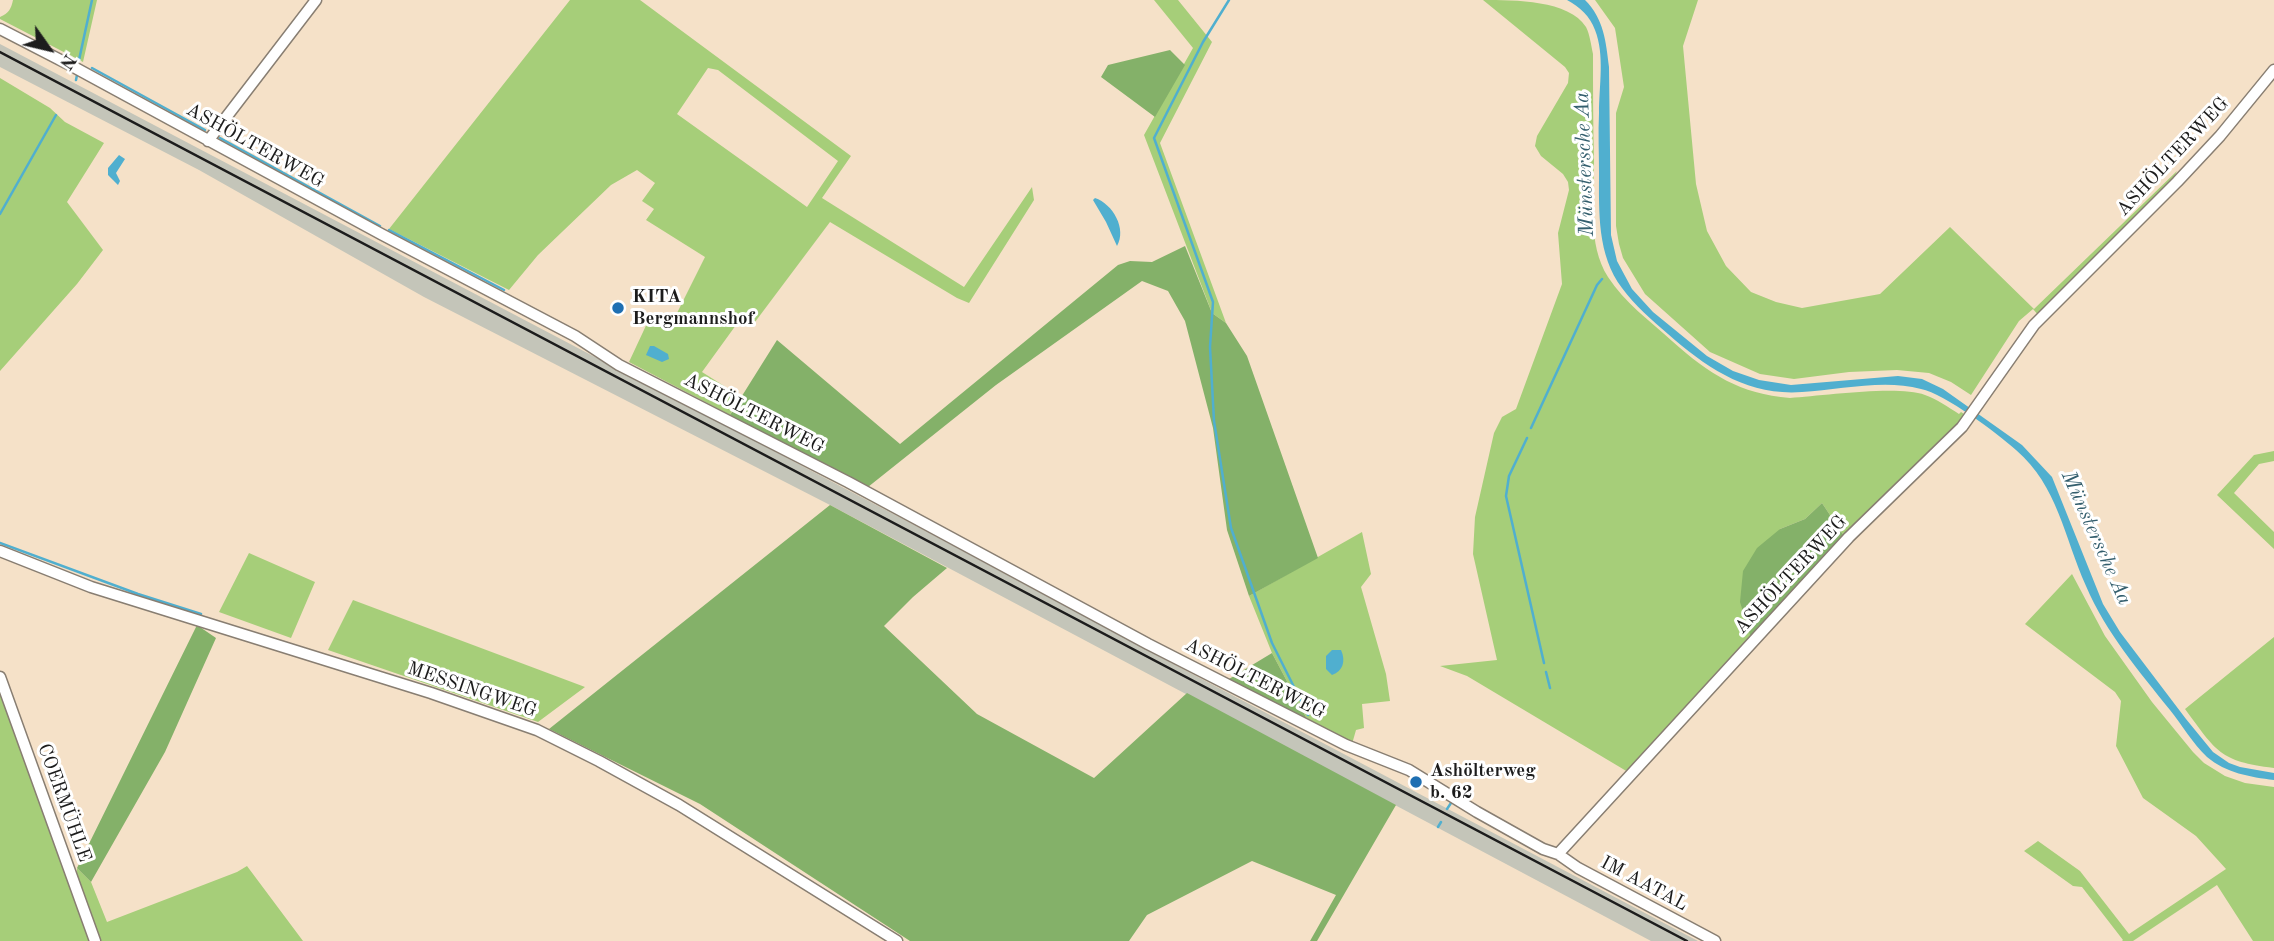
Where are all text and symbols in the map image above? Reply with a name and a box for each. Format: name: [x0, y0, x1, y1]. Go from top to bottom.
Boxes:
north arrow: [14, 14, 84, 84]
text: N: [55, 50, 79, 72]
water label: Münstersche Aa: [1570, 91, 1600, 237]
street label: ASHÖLTERWEG: [2112, 93, 2234, 221]
street label: ASHÖLTERWEG: [182, 99, 328, 193]
place label: KITA Bergmannshof: [632, 286, 754, 330]
marker: KITA Bergmannshof: [610, 300, 626, 316]
street label: ASHÖLTERWEG: [680, 369, 828, 459]
water label: Münstersche Aa: [2055, 467, 2137, 609]
street label: ASHÖLTERWEG: [1730, 511, 1852, 639]
street label: ASHÖLTERWEG: [1181, 634, 1329, 724]
street label: MESSINGWEG: [404, 657, 540, 723]
street label: COERMÜHLE: [32, 741, 96, 865]
place label: Ashölterweg b. 62: [1430, 760, 1536, 804]
marker: Ashölterweg b. 62: [1408, 774, 1424, 790]
street label: IM AATAL: [1597, 852, 1691, 916]

